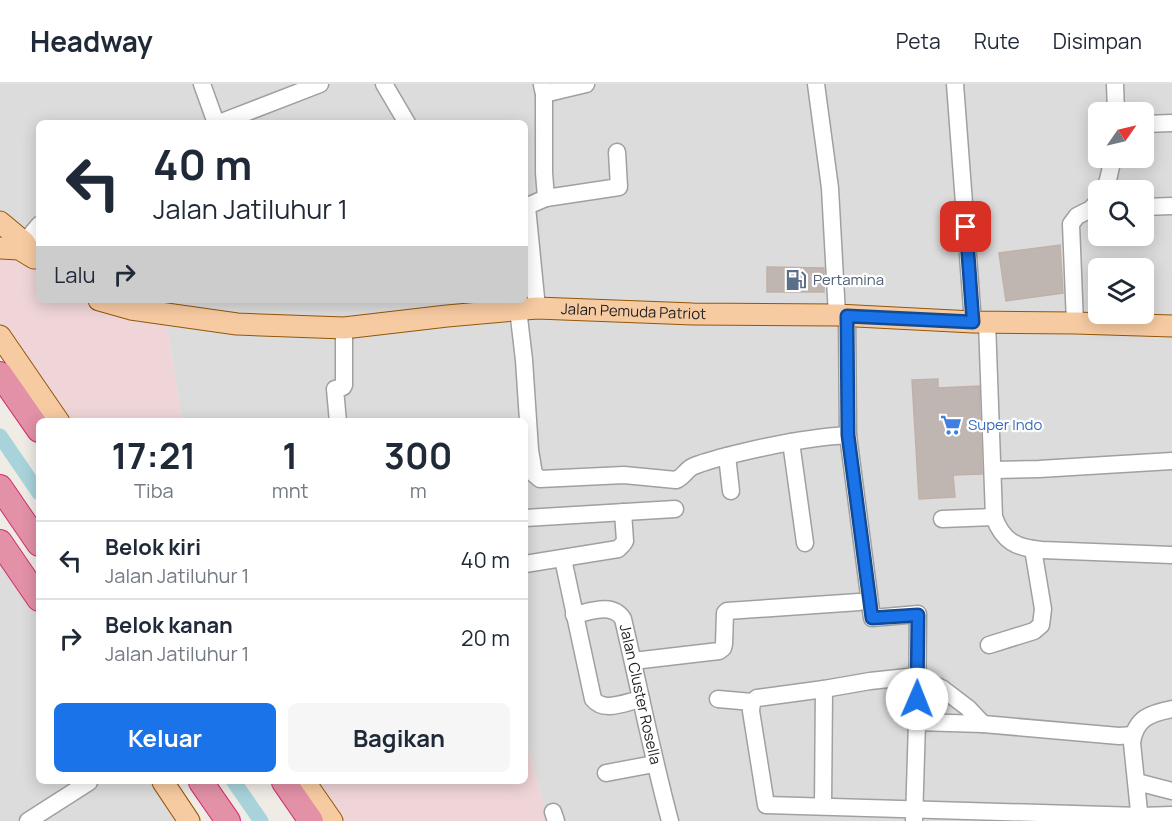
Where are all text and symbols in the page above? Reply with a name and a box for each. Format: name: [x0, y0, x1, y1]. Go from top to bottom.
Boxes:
text: Headway: [30, 22, 153, 60]
text: Peta: [896, 27, 941, 55]
text: Rute: [974, 27, 1020, 55]
text: Disimpan: [1053, 27, 1142, 55]
north arrow: [1088, 102, 1154, 168]
map controls: [1088, 102, 1154, 324]
text: 40 m: [153, 135, 252, 193]
icon: left: [54, 144, 132, 222]
button: search: [1088, 180, 1154, 246]
text: Jalan Jatiluhur 1: [153, 190, 348, 227]
pin: [940, 201, 991, 252]
icon: arrive: [949, 210, 982, 243]
icon: right: [108, 258, 141, 291]
button: layers: [1088, 258, 1154, 324]
text: Lalu: [54, 260, 96, 290]
fuel station icon: Pertamina: [784, 268, 808, 292]
place label: Pertamina: [813, 269, 884, 290]
street label: Jalan Pemuda Patriot: [560, 298, 706, 324]
supermarket icon: Super Indo: [939, 413, 963, 437]
place label: Super Indo: [968, 414, 1042, 435]
text: 17:21: [112, 431, 196, 480]
text: 1: [282, 431, 298, 480]
text: 300: [384, 431, 452, 480]
text: Tiba: [134, 477, 174, 504]
text: mnt: [272, 477, 309, 504]
text: m: [410, 477, 427, 504]
text: Belok kiri: [105, 532, 201, 562]
icon: left: [54, 544, 87, 577]
text: 40 m: [461, 545, 510, 575]
text: Jalan Jatiluhur 1: [105, 562, 249, 589]
text: Belok kanan: [105, 610, 233, 640]
icon: right: [54, 622, 87, 655]
street label: Jalan Cluster Rosella: [615, 622, 666, 766]
text: 20 m: [461, 623, 510, 653]
text: Jalan Jatiluhur 1: [105, 640, 249, 667]
position arrow: [885, 667, 949, 731]
button: Keluar: [54, 703, 276, 772]
button: Bagikan: [288, 703, 510, 772]

